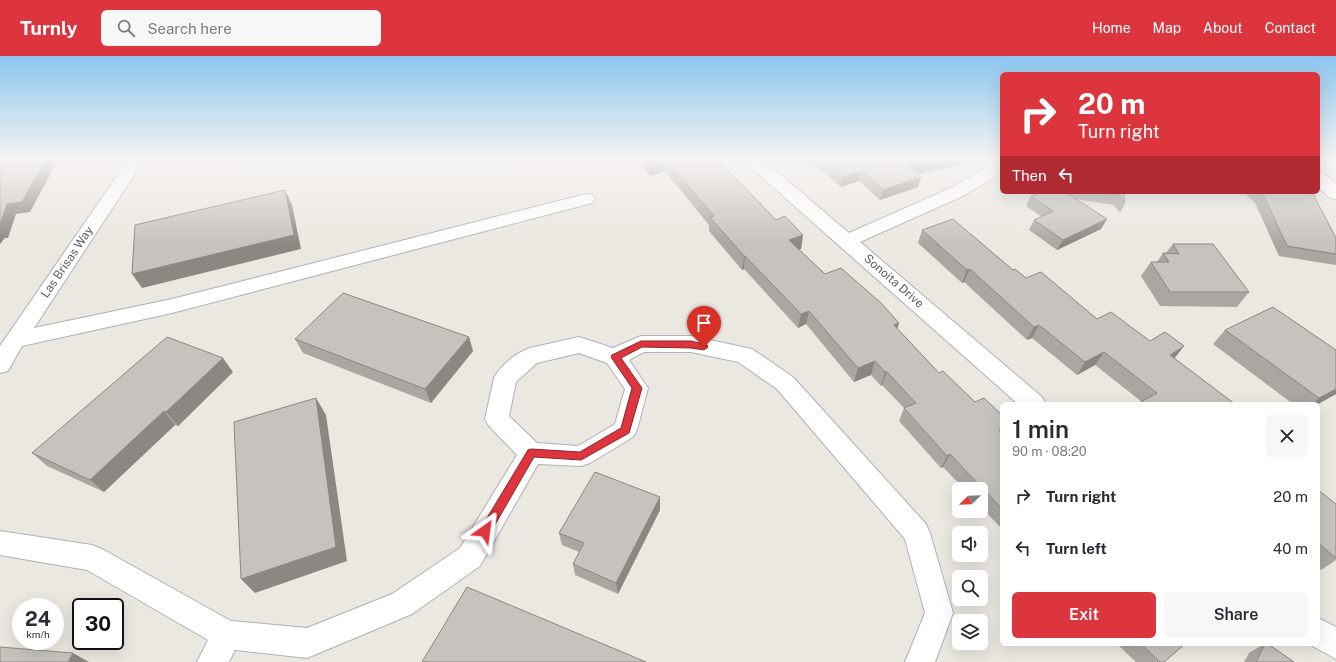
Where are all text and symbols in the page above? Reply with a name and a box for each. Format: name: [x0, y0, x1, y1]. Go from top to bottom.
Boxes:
search box: [101, 10, 381, 46]
text: Turnly: [20, 17, 77, 39]
icon: search: [115, 17, 137, 39]
text: Search here: [147, 20, 232, 37]
text: Home: [1092, 20, 1131, 36]
text: Map: [1153, 20, 1181, 36]
text: About: [1203, 20, 1243, 36]
text: Contact: [1265, 20, 1316, 36]
text: 20 m: [1078, 87, 1145, 120]
icon: right: [1012, 88, 1064, 140]
text: Turn right: [1078, 121, 1160, 142]
icon: left: [1055, 164, 1077, 186]
text: Then: [1012, 167, 1047, 184]
street label: Las Brisas Way: [38, 223, 96, 300]
street label: Sonoita Drive: [861, 251, 927, 311]
pin: [687, 306, 721, 347]
icon: arrive: [693, 312, 715, 334]
text: 1 min: [1012, 415, 1069, 443]
button: close: [1266, 415, 1308, 457]
text: 90 m · 08:20: [1012, 444, 1087, 459]
north arrow: [952, 482, 988, 518]
map controls: [952, 482, 988, 650]
icon: right: [1012, 485, 1034, 507]
text: Turn right: [1046, 488, 1116, 505]
text: 20 m: [1273, 488, 1308, 505]
position arrow: [464, 510, 506, 552]
button: sound: [952, 526, 988, 562]
icon: left: [1012, 537, 1034, 559]
text: Turn left: [1046, 540, 1107, 557]
text: 40 m: [1273, 540, 1308, 557]
button: search: [952, 570, 988, 606]
button: Exit: [1012, 592, 1156, 638]
button: Share: [1164, 592, 1308, 638]
speed limit sign: 30: [72, 598, 124, 650]
text: 24: [25, 607, 51, 631]
button: layers: [952, 614, 988, 650]
text: km/h: [26, 628, 50, 640]

